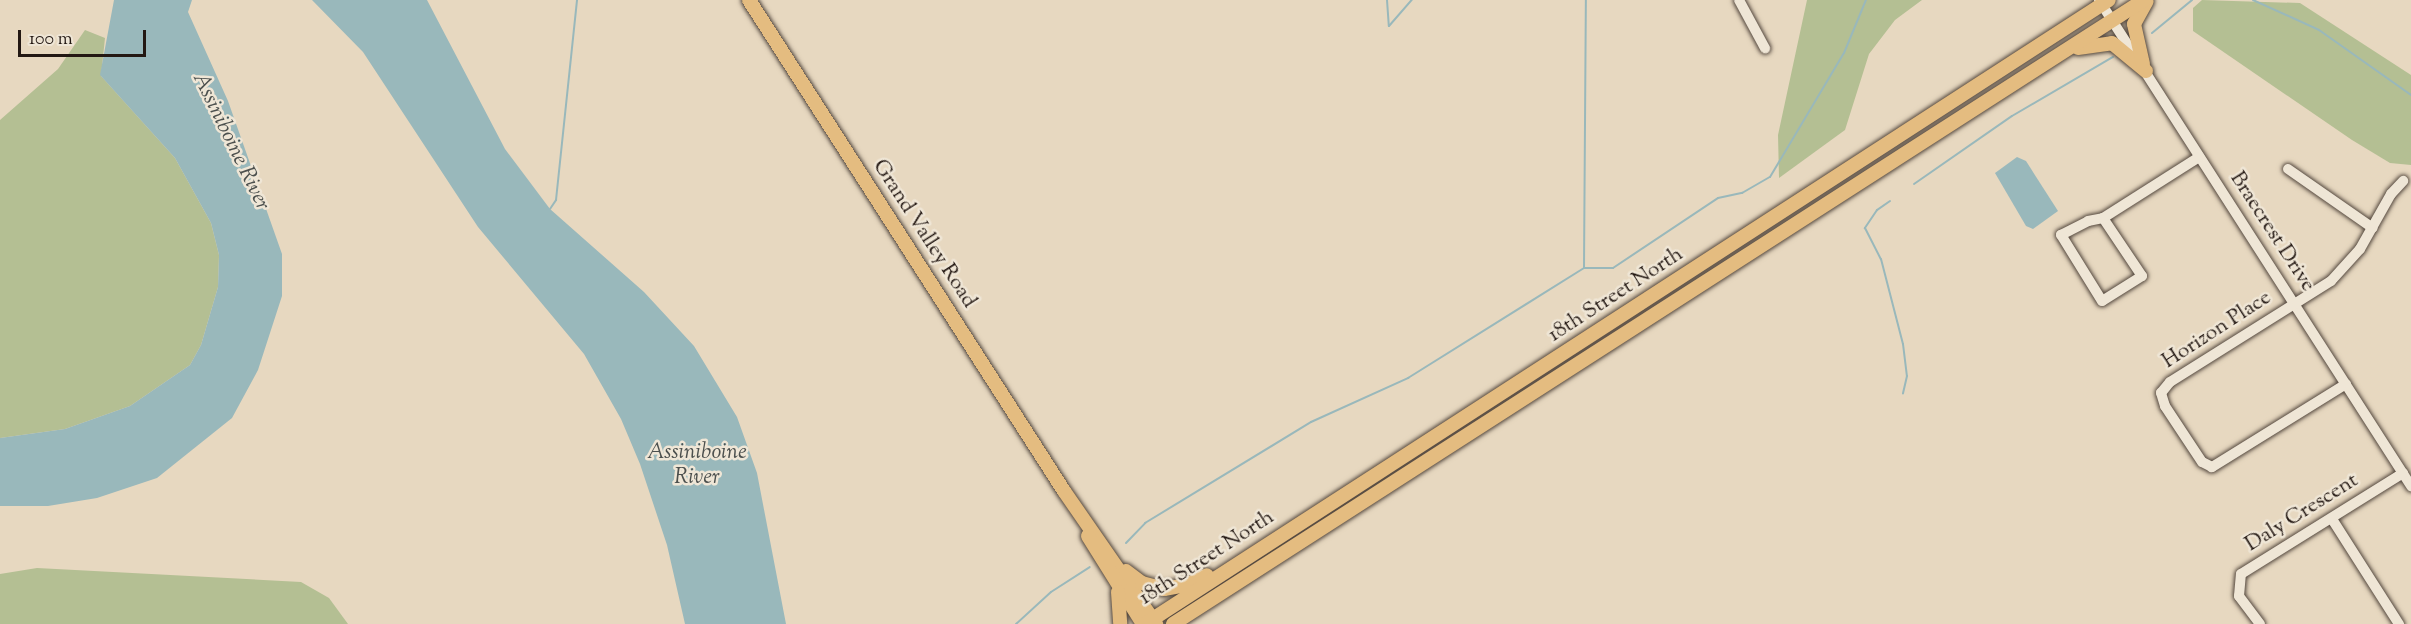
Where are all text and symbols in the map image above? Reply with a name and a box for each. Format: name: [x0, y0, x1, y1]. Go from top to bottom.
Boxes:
scale bar: [21, 18, 148, 56]
text: 100 m: [29, 27, 73, 53]
water label: Assiniboine River: [185, 69, 275, 215]
street label: Grand Valley Road: [867, 155, 981, 313]
street label: Braecrest Drive: [2224, 167, 2320, 297]
street label: 18th Street North: [1544, 242, 1688, 348]
street label: Horizon Place: [2158, 285, 2276, 375]
water label: Assiniboine River: [647, 440, 747, 492]
street label: Daly Crescent: [2241, 468, 2363, 558]
street label: 18th Street North: [1135, 505, 1279, 611]

